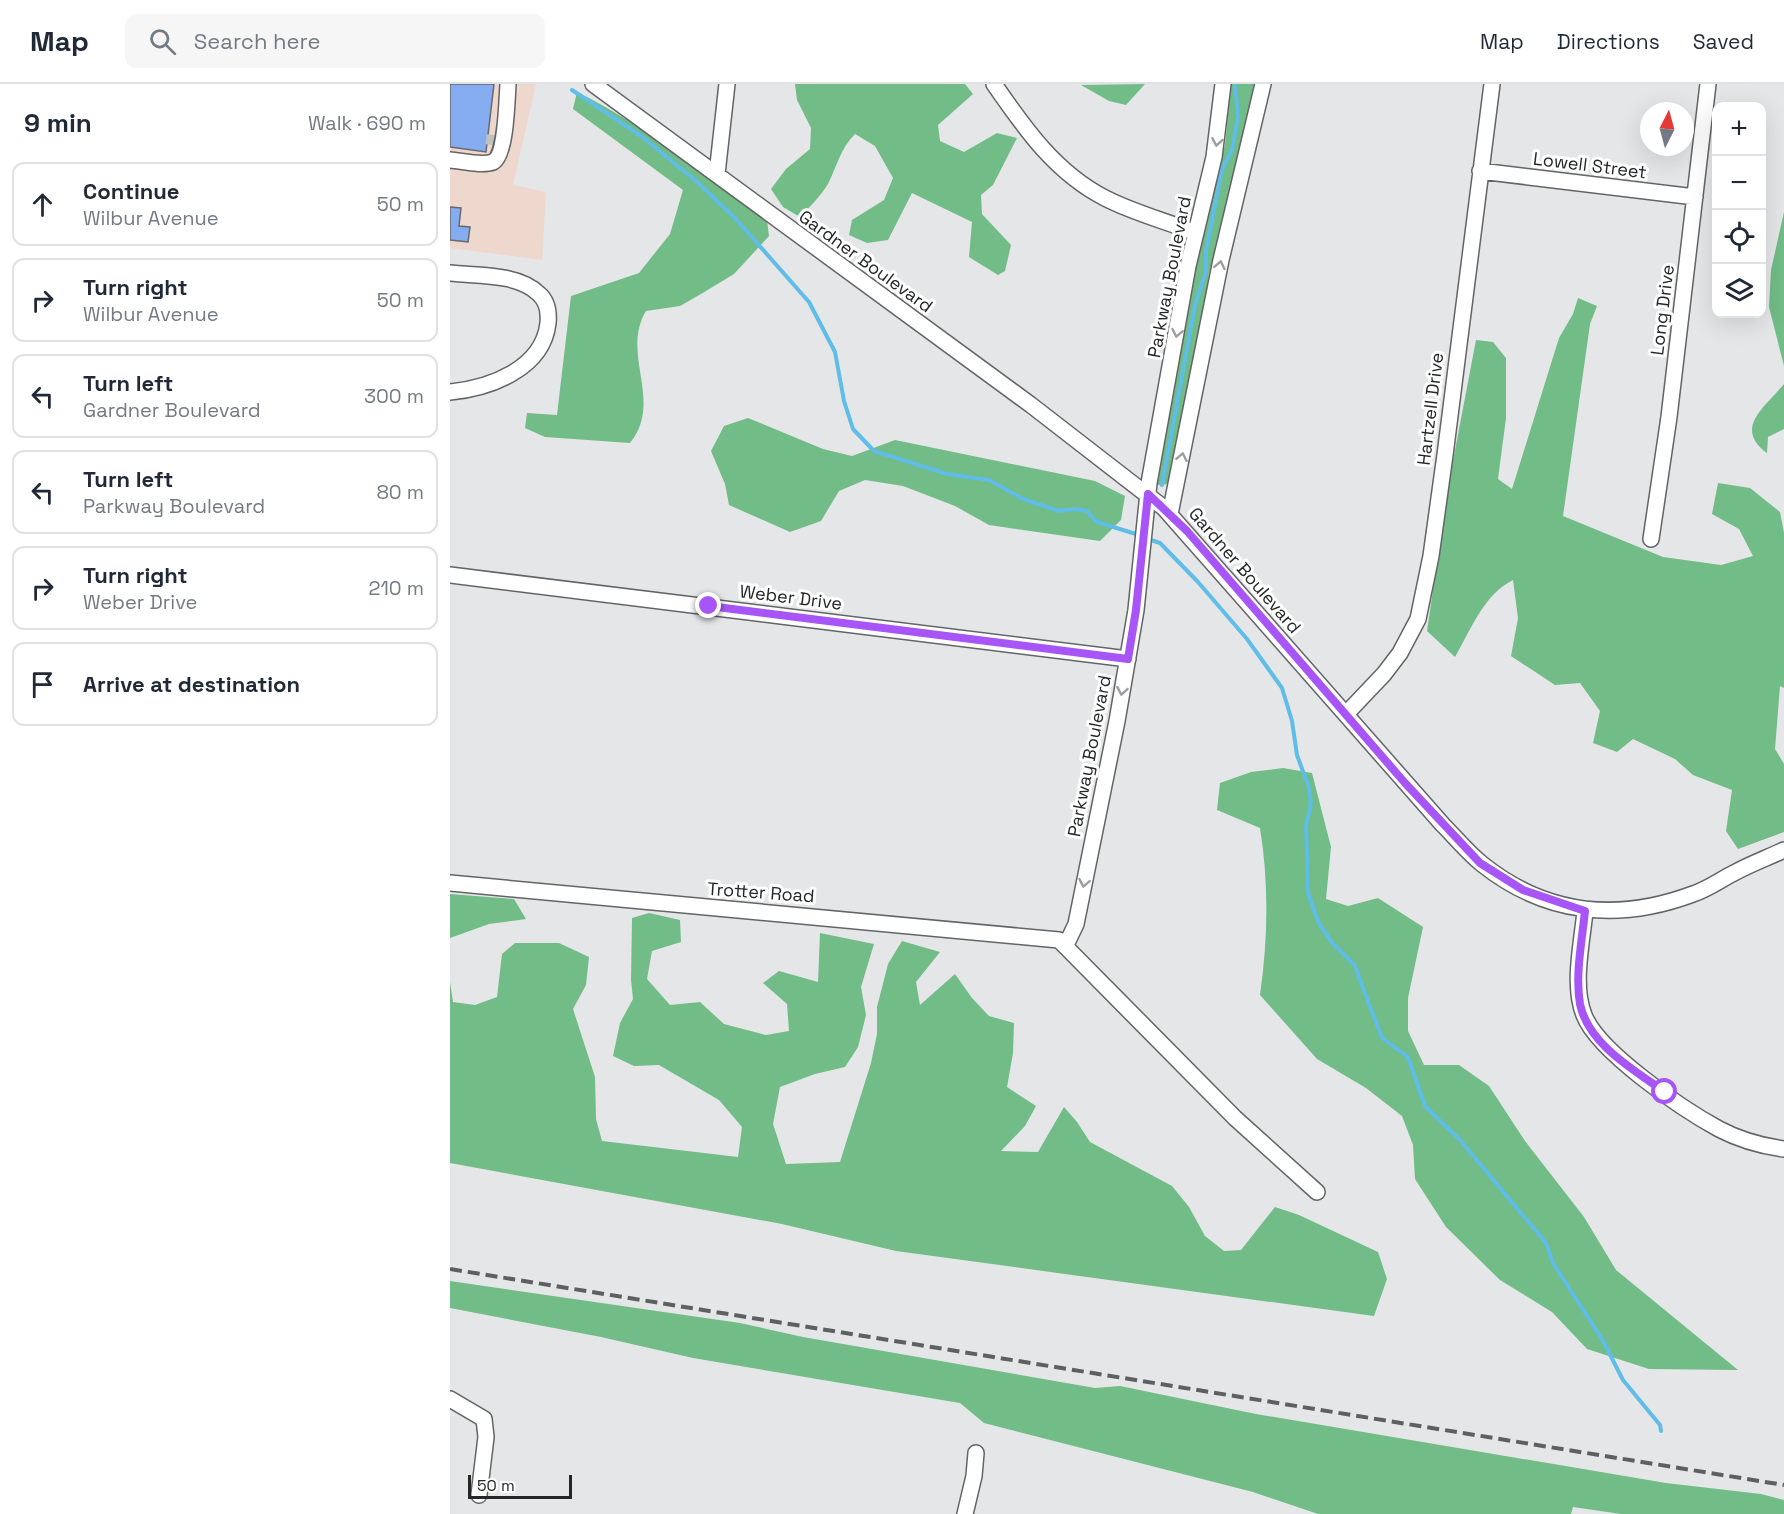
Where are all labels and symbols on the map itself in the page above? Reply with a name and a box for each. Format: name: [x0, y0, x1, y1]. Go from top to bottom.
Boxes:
north arrow: [1640, 102, 1694, 156]
one-way arrow: [1211, 137, 1223, 147]
street label: Lowell Street: [1532, 147, 1648, 183]
street label: Parkway Boulevard: [1142, 194, 1196, 360]
street label: Gardner Boulevard: [795, 205, 937, 317]
one-way arrow: [1212, 261, 1225, 271]
street label: Long Drive: [1645, 263, 1679, 357]
one-way arrow: [1171, 328, 1184, 338]
street label: Hartzell Drive: [1412, 351, 1448, 467]
one-way arrow: [1175, 452, 1188, 462]
street label: Gardner Boulevard: [1184, 502, 1306, 638]
street label: Weber Drive: [739, 579, 843, 615]
route end: [695, 592, 721, 618]
street label: Parkway Boulevard: [1062, 673, 1116, 839]
one-way arrow: [1116, 686, 1129, 696]
street label: Trotter Road: [707, 877, 815, 907]
one-way arrow: [1078, 877, 1091, 887]
route start: [1651, 1078, 1677, 1104]
scale bar: [468, 1472, 572, 1500]

